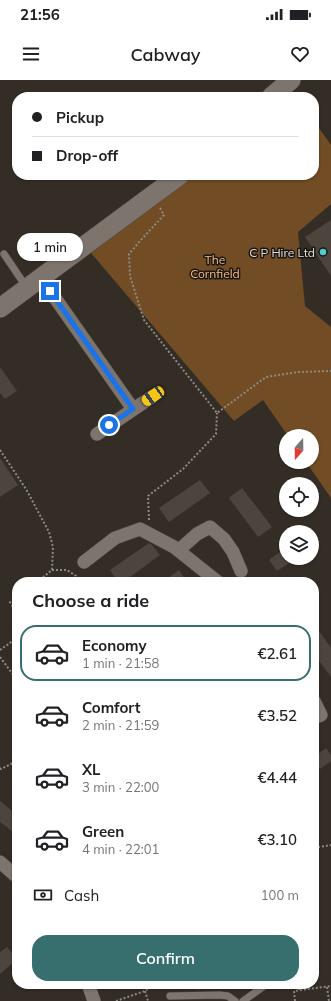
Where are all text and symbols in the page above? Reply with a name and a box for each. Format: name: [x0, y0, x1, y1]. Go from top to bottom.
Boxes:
text: 21:56: [20, 5, 60, 24]
icon: menu: [20, 43, 42, 65]
text: Cabway: [131, 43, 200, 66]
icon: heart: [289, 43, 311, 65]
text: Pickup: [56, 108, 104, 127]
text: Drop-off: [56, 146, 118, 165]
callout: 1 min: [17, 233, 83, 261]
text: 1 min: [33, 239, 67, 255]
place label: C P Hire Ltd: [249, 245, 315, 260]
marker: C P Hire Ltd: [318, 247, 328, 257]
park label: The Cornfield: [190, 252, 240, 281]
route end: [41, 282, 59, 300]
car: [140, 384, 166, 408]
route start: [100, 416, 118, 434]
north arrow: [279, 429, 319, 469]
map controls: [279, 429, 319, 565]
button: locate: [279, 477, 319, 517]
button: layers: [279, 525, 319, 565]
text: Choose a ride: [32, 589, 149, 612]
icon: car: [34, 635, 70, 671]
text: Economy: [82, 636, 147, 655]
text: €2.61: [257, 644, 297, 663]
text: 1 min · 21:58: [82, 655, 159, 671]
icon: car: [34, 697, 70, 733]
text: Comfort: [82, 698, 140, 717]
text: €3.52: [257, 706, 297, 725]
text: 2 min · 21:59: [82, 717, 159, 733]
icon: car: [34, 759, 70, 795]
text: XL: [82, 760, 100, 779]
text: €4.44: [257, 768, 297, 787]
text: 3 min · 22:00: [82, 779, 159, 795]
icon: car: [34, 821, 70, 857]
text: Green: [82, 822, 124, 841]
text: €3.10: [257, 830, 297, 849]
text: 4 min · 22:01: [82, 841, 159, 857]
icon: cash: [32, 884, 54, 906]
text: Cash: [64, 886, 99, 905]
text: 100 m: [261, 887, 299, 903]
button: Confirm: [32, 935, 299, 981]

